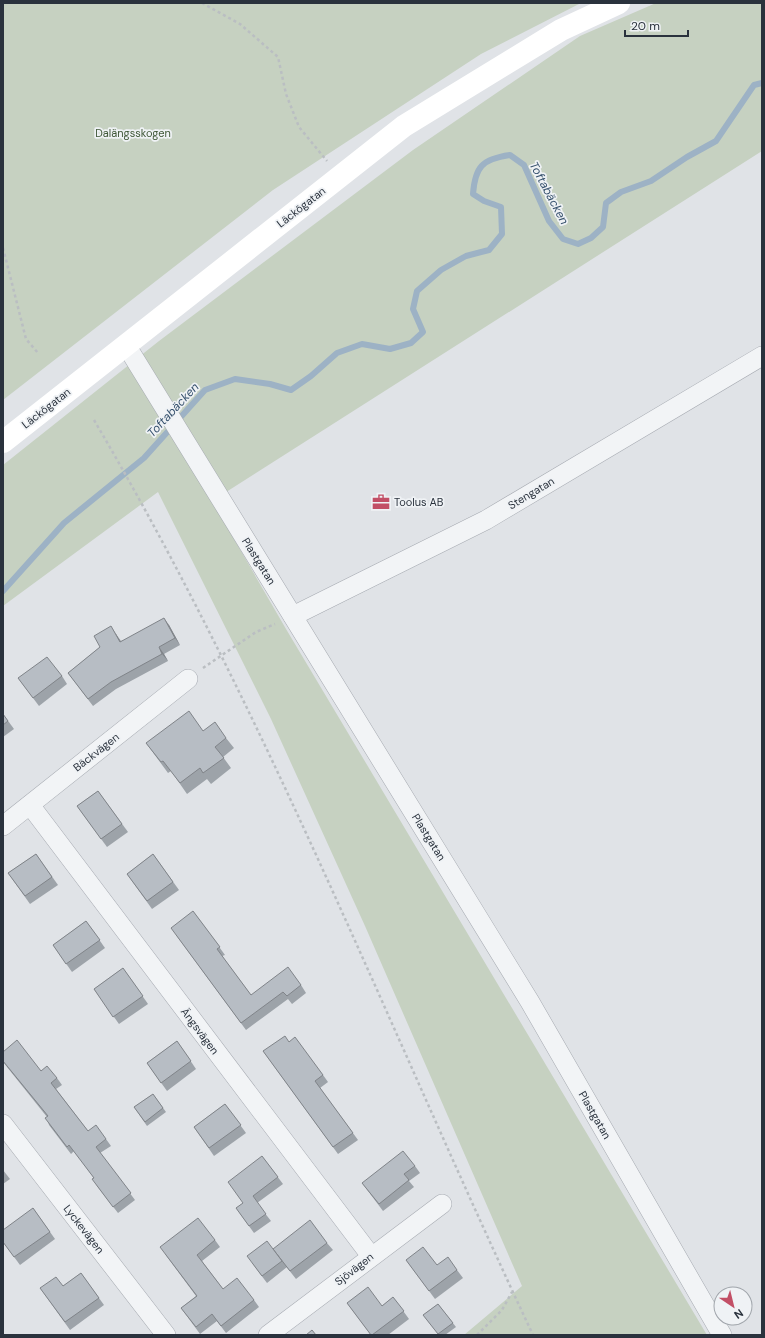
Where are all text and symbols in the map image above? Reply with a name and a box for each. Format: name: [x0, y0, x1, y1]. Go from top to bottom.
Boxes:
scale bar: [625, 12, 688, 38]
text: 20 m: [631, 18, 660, 34]
park label: Dalängsskogen: [95, 126, 171, 140]
water label: Toftabäcken: [526, 159, 572, 227]
street label: Läckögatan: [274, 184, 328, 230]
water label: Toftabäcken: [144, 379, 202, 441]
street label: Läckögatan: [19, 385, 73, 431]
street label: Stengatan: [505, 474, 557, 512]
office icon: Toolus AB: [371, 492, 391, 512]
place label: Toolus AB: [394, 495, 444, 509]
street label: Plastgatan: [239, 535, 279, 587]
street label: Bäckvägen: [70, 730, 122, 774]
street label: Plastgatan: [409, 811, 449, 863]
street label: Ängsvägen: [178, 1005, 222, 1057]
street label: Plastgatan: [576, 1089, 614, 1141]
street label: Lyckevägen: [61, 1202, 107, 1256]
street label: Sjövägen: [332, 1250, 376, 1288]
north arrow: [713, 1286, 753, 1326]
text: N: [731, 1306, 746, 1322]

